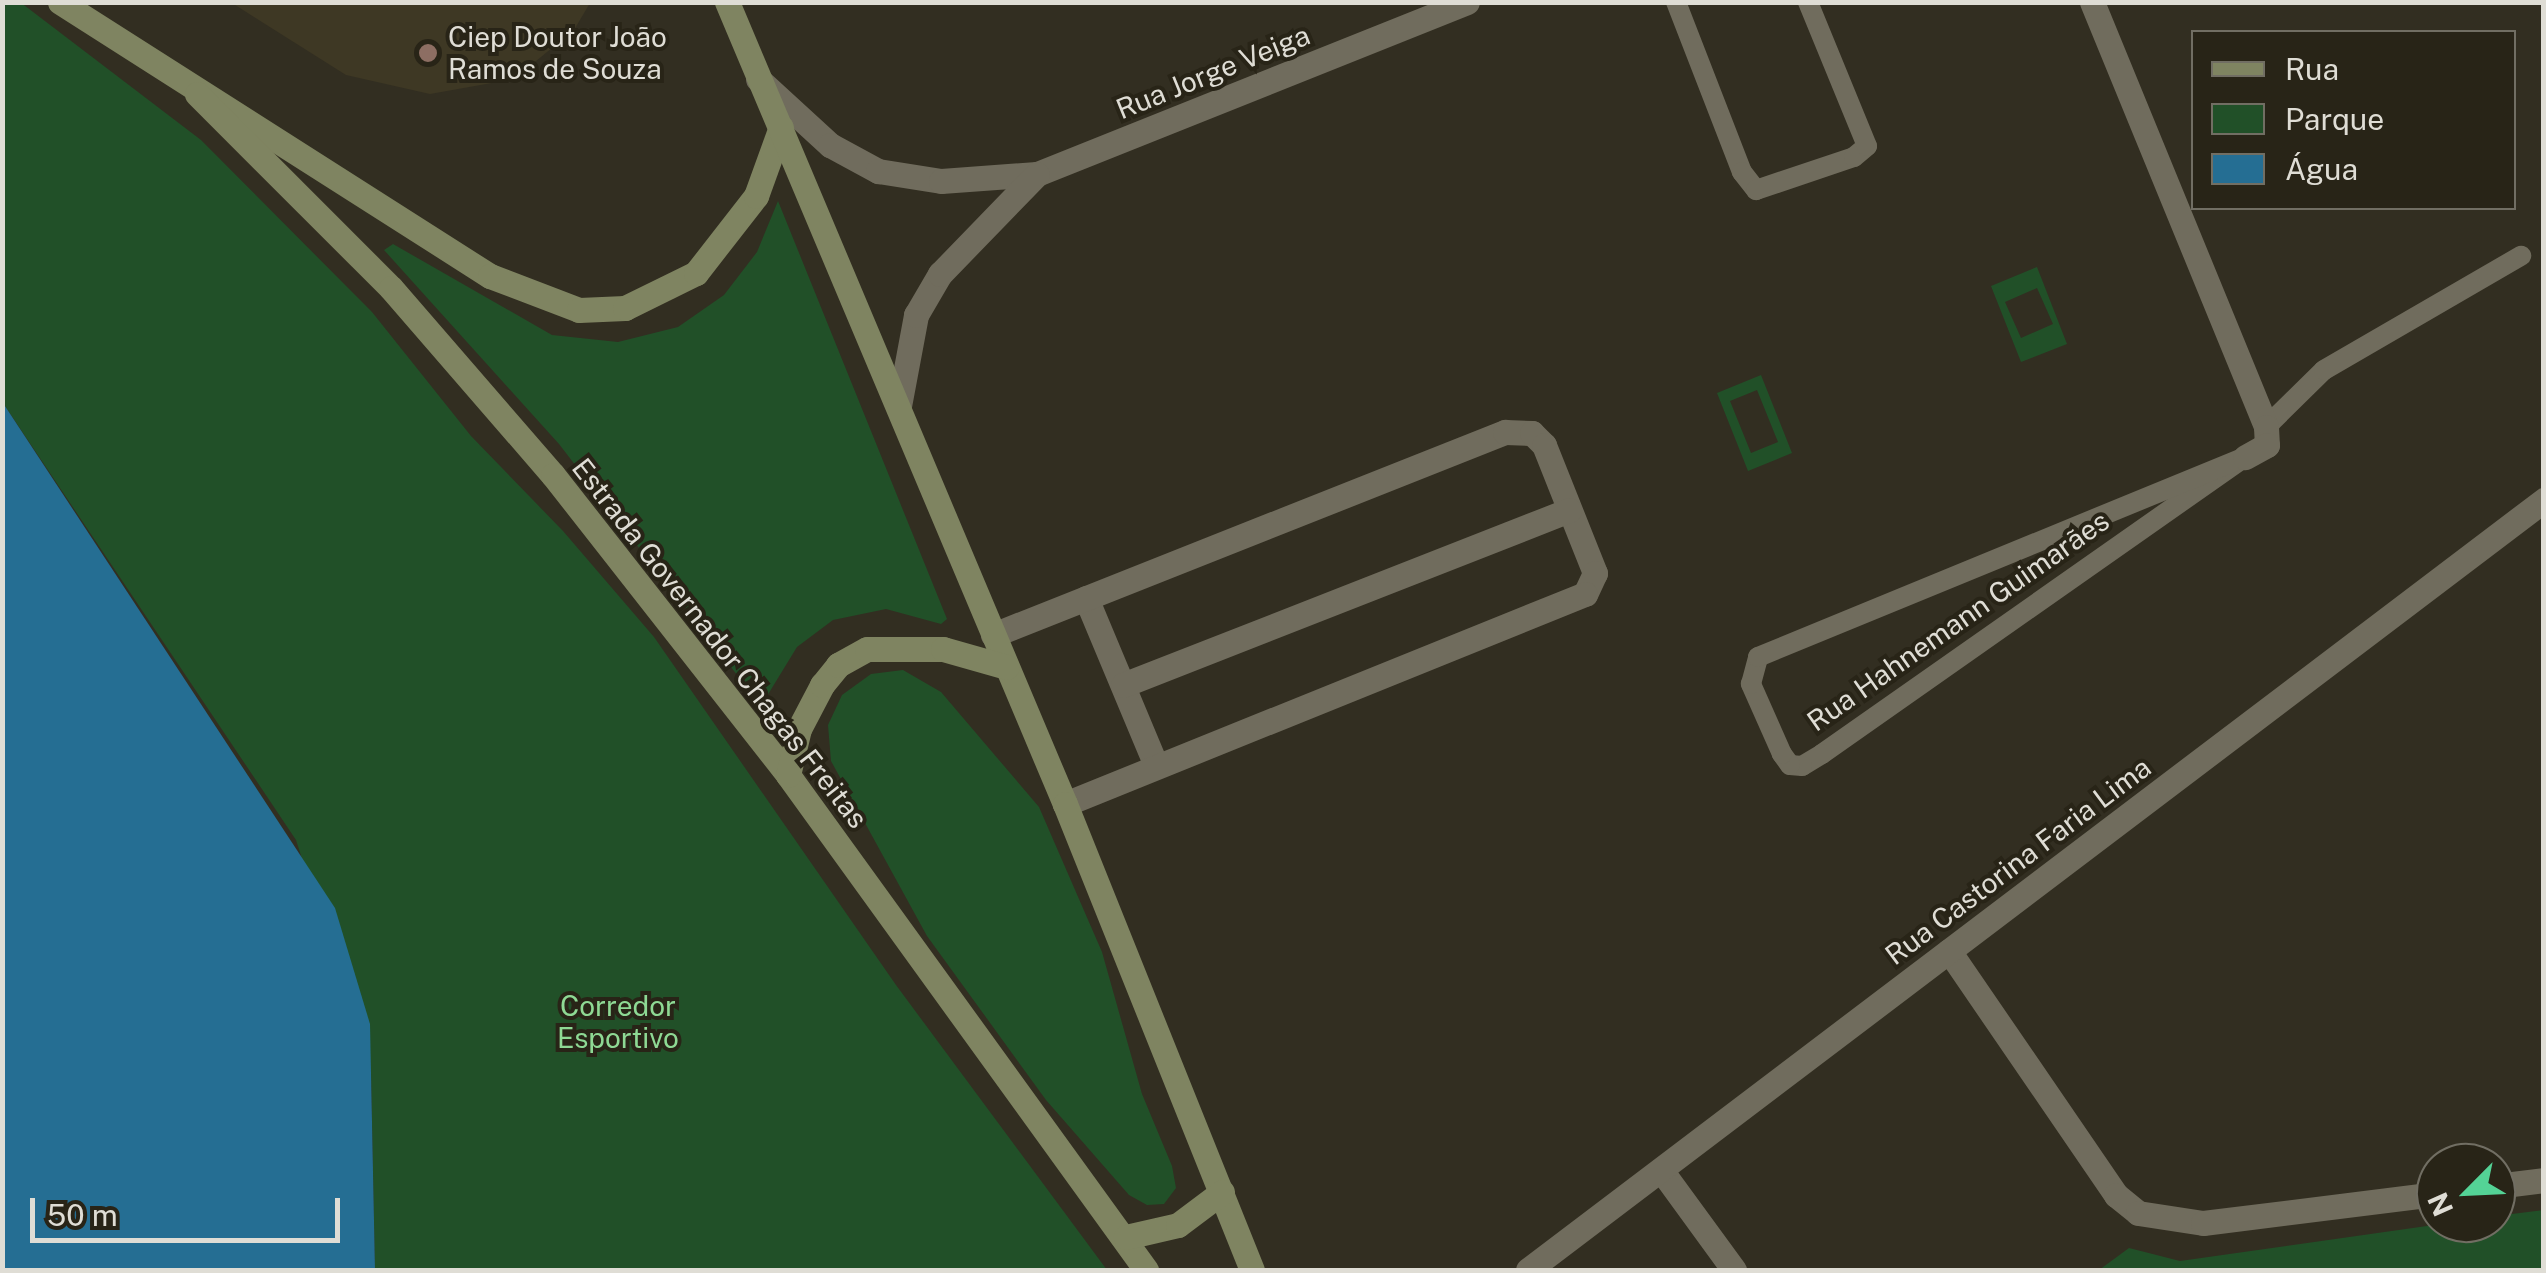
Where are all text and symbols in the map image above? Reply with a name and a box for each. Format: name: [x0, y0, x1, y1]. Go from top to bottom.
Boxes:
street label: Rua Jorge Veiga: [1111, 18, 1315, 126]
place label: Ciep Doutor João Ramos de Souza: [448, 20, 667, 86]
legend: [2191, 30, 2516, 210]
marker: Ciep Doutor João Ramos de Souza: [417, 42, 439, 64]
text: Rua: [2285, 51, 2339, 87]
text: Parque: [2285, 101, 2384, 137]
text: Água: [2285, 151, 2358, 187]
street label: Estrada Governador Chagas Freitas: [565, 451, 875, 835]
street label: Rua Hahnemann Guimarães: [1801, 504, 2115, 738]
street label: Rua Castorina Faria Lima: [1879, 750, 2157, 972]
park label: Corredor Esportivo: [557, 989, 679, 1055]
north arrow: [2416, 1143, 2516, 1243]
scale bar: [35, 1178, 345, 1240]
text: N: [2420, 1188, 2459, 1221]
text: 50 m: [47, 1197, 118, 1233]

